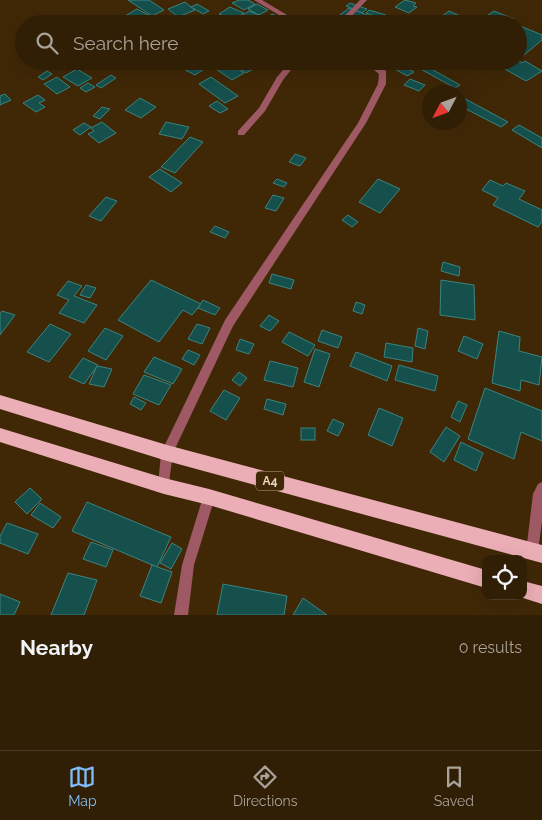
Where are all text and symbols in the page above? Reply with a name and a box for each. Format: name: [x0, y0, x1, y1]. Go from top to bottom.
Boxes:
search box: [15, 15, 527, 70]
icon: search: [33, 29, 61, 57]
text: Search here: [73, 32, 179, 54]
north arrow: [422, 85, 467, 130]
road number: A4: [256, 472, 284, 491]
map controls: [482, 555, 527, 600]
button: locate: [482, 555, 527, 600]
text: Nearby: [20, 635, 93, 660]
text: 0 results: [459, 638, 522, 657]
tab: Map: [68, 763, 97, 809]
tab: Directions: [233, 763, 298, 809]
tab: Saved: [434, 763, 474, 809]

